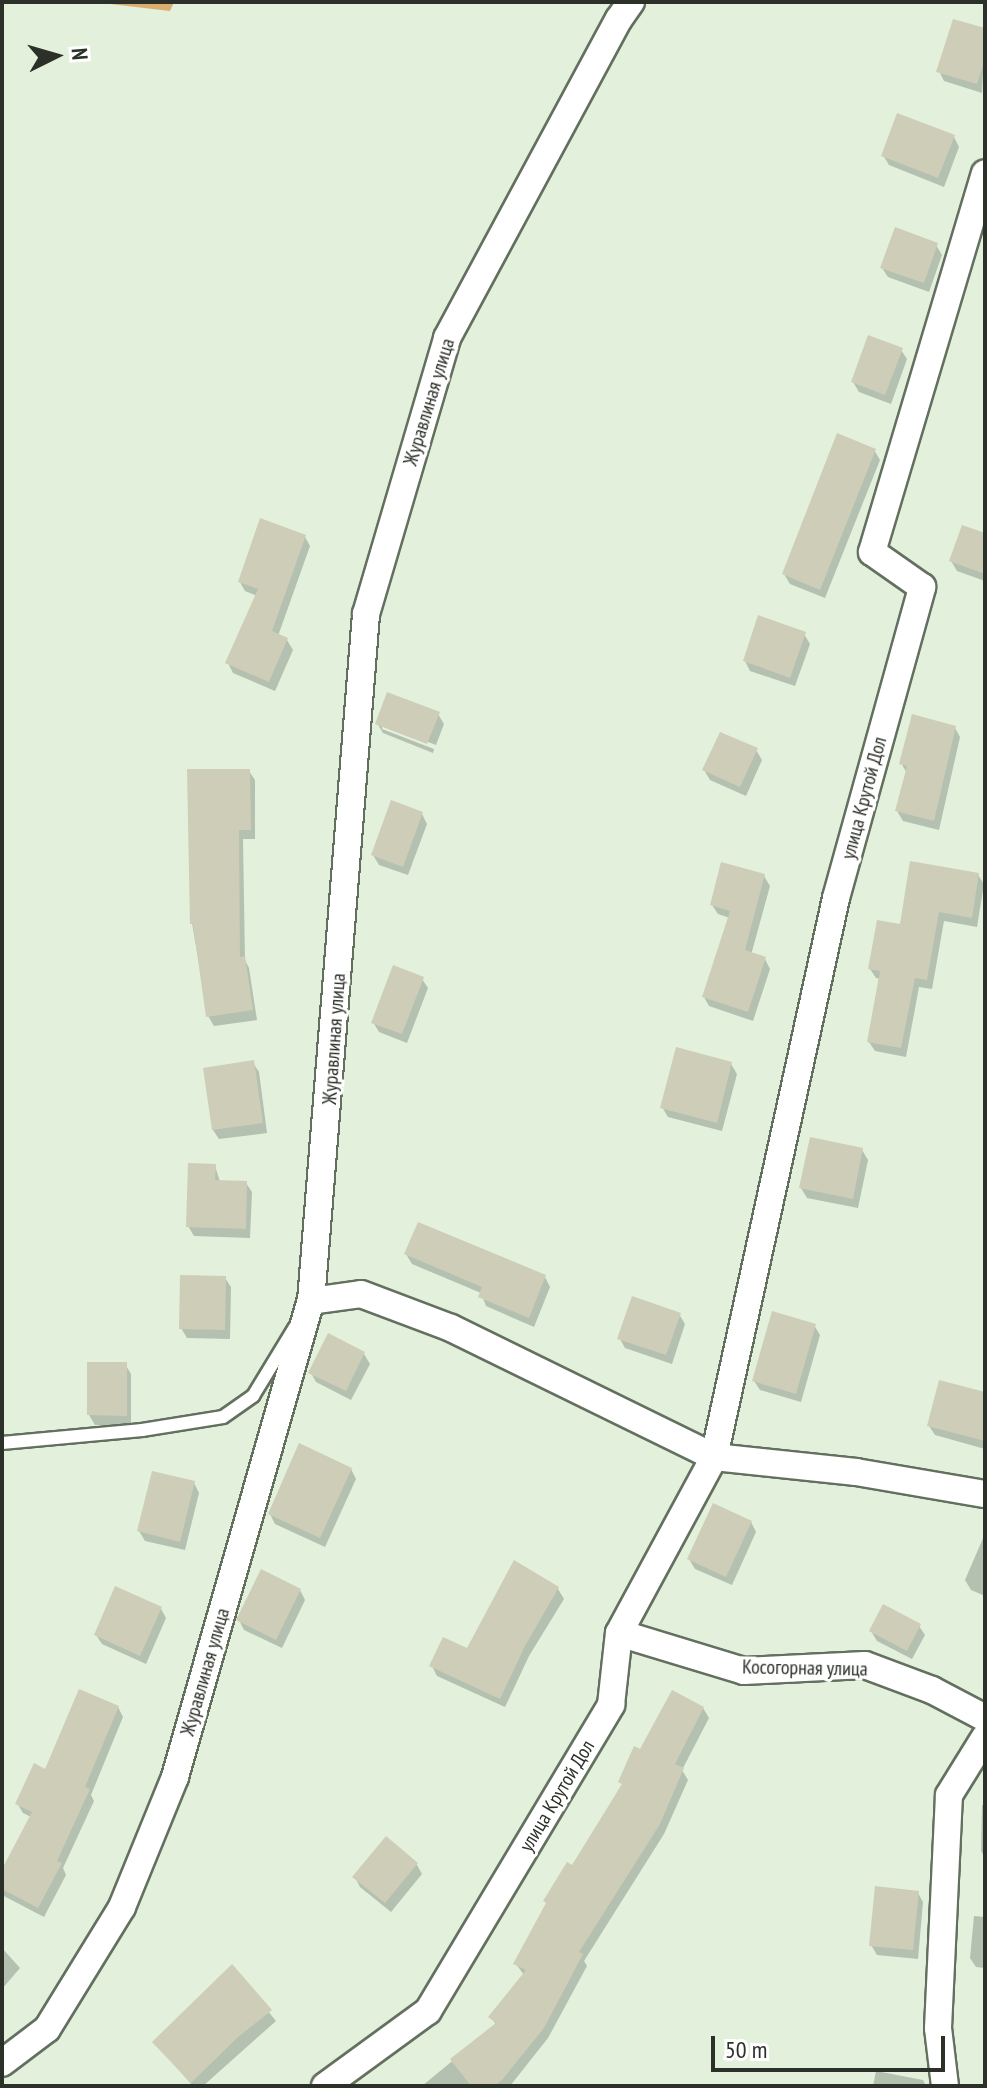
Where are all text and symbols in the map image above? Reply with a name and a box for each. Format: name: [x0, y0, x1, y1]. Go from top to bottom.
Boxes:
north arrow: [16, 16, 96, 96]
text: N: [65, 47, 94, 61]
street label: Журавлиная улица: [398, 335, 460, 469]
street label: улица Крутой Дол: [836, 734, 892, 862]
street label: Журавлиная улица: [317, 972, 351, 1106]
street label: Журавлиная улица: [175, 1605, 235, 1739]
street label: Косогорная улица: [742, 1655, 868, 1681]
street label: улица Крутой Дол: [514, 1736, 600, 1856]
scale bar: [715, 2020, 949, 2070]
text: 50 m: [725, 2034, 767, 2065]

